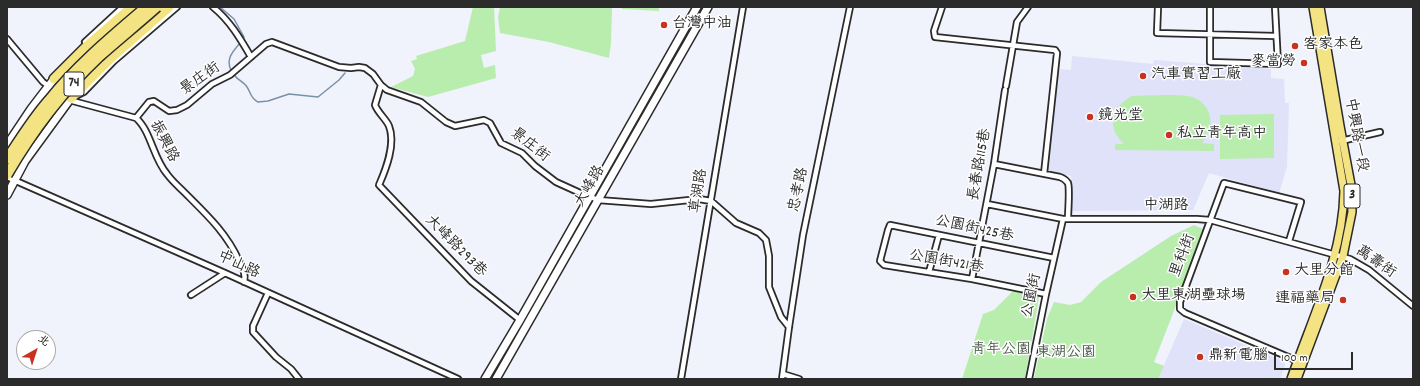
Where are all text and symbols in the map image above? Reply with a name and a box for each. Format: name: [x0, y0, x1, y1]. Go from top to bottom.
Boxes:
place label: 台灣中油: [672, 16, 732, 34]
marker: 台灣中油: [659, 20, 669, 30]
place label: 客家本色: [1303, 37, 1363, 55]
marker: 客家本色: [1290, 41, 1300, 51]
place label: 麥當勞: [1251, 54, 1296, 72]
marker: 麥當勞: [1299, 58, 1309, 68]
street label: 景庄街: [177, 60, 225, 100]
place label: 汽車實習工廠: [1151, 67, 1241, 85]
marker: 汽車實習工廠: [1138, 71, 1148, 81]
road number: 74: [64, 72, 84, 96]
street label: 中興路一段: [1340, 97, 1370, 173]
place label: 鏡光堂: [1098, 108, 1143, 126]
marker: 鏡光堂: [1085, 112, 1095, 122]
street label: 振興路: [145, 118, 181, 166]
street label: 景庄街: [506, 125, 552, 167]
place label: 私立青年高中: [1177, 126, 1267, 144]
street label: 長春路115巷: [966, 127, 996, 203]
marker: 私立青年高中: [1164, 130, 1174, 140]
street label: 大峰路: [572, 163, 610, 211]
street label: 忠孝路: [787, 166, 813, 214]
street label: 草湖路: [688, 167, 712, 215]
road number: 3: [1344, 184, 1360, 208]
street label: 中湖路: [1144, 198, 1188, 216]
street label: 大峰路293巷: [420, 212, 490, 282]
street label: 公園街425巷: [933, 213, 1015, 247]
street label: 里科街: [1168, 232, 1200, 280]
street label: 萬壽街: [1351, 243, 1399, 283]
street label: 中山路: [214, 248, 262, 284]
street label: 公園街421巷: [907, 248, 985, 278]
place label: 大里分館: [1294, 263, 1354, 281]
marker: 大里分館: [1281, 267, 1291, 277]
street label: 公園街: [1020, 272, 1046, 320]
place label: 大里東湖壘球場: [1141, 288, 1246, 306]
place label: 連福藥局: [1275, 291, 1335, 309]
marker: 大里東湖壘球場: [1128, 292, 1138, 302]
marker: 連福藥局: [1338, 295, 1348, 305]
north arrow: [16, 330, 56, 370]
text: 北: [34, 332, 52, 351]
park label: 青年公園: [971, 342, 1031, 360]
scale bar: [1276, 344, 1355, 370]
park label: 東湖公園: [1036, 345, 1096, 363]
place label: 鼎新電腦: [1208, 348, 1268, 366]
text: 100 m: [1281, 350, 1308, 367]
marker: 鼎新電腦: [1195, 352, 1205, 362]

